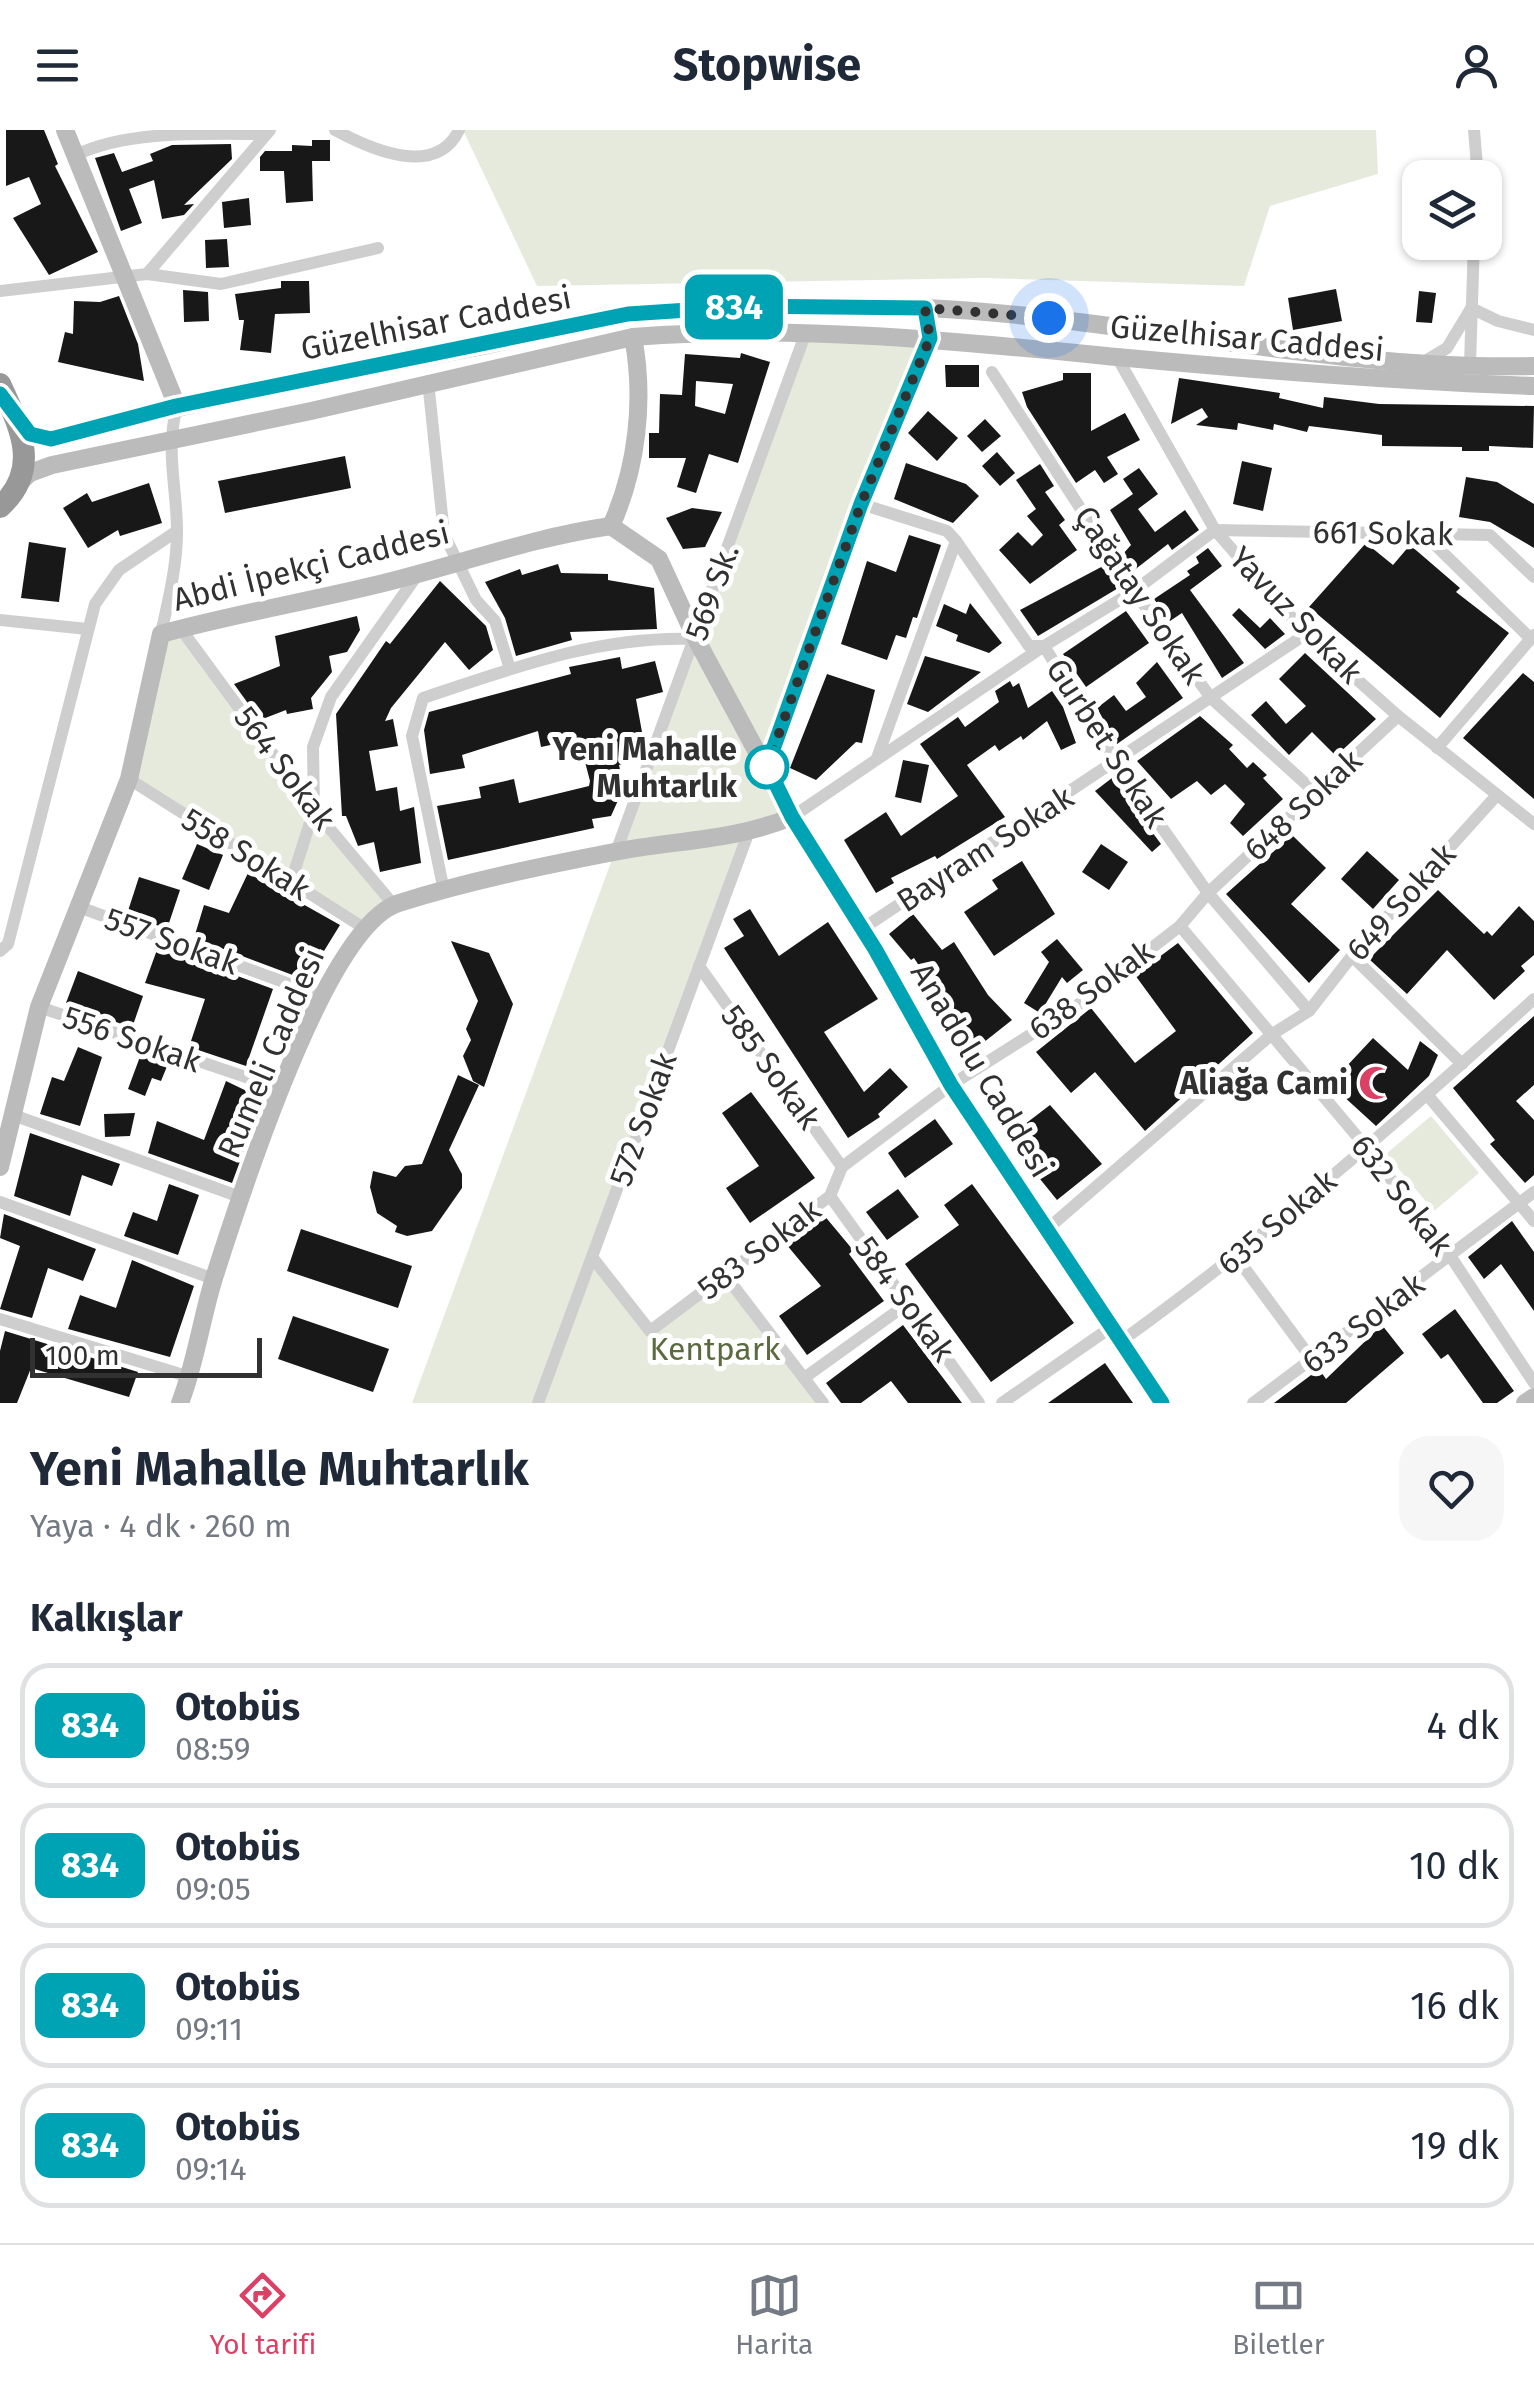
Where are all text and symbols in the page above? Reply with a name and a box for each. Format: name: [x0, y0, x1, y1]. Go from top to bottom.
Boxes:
icon: menu: [30, 38, 85, 93]
text: Stopwise: [673, 38, 861, 92]
icon: person: [1449, 38, 1504, 93]
map controls: [1402, 160, 1502, 260]
button: layers: [1402, 160, 1502, 260]
line badge: 834: [676, 274, 792, 340]
street label: Güzelhisar Caddesi: [298, 278, 574, 368]
text: 834: [705, 286, 763, 328]
your location: [1024, 293, 1074, 343]
street label: Güzelhisar Caddesi: [1108, 307, 1386, 369]
street label: Çağatay Sokak: [1067, 499, 1214, 692]
street label: Abdi İpekçi Caddesi: [169, 513, 453, 619]
street label: 661 Sokak: [1312, 513, 1454, 553]
street label: 569 Sk.: [677, 539, 747, 645]
street label: Yavuz Sokak: [1222, 539, 1371, 691]
street label: Gurbet Sokak: [1038, 652, 1176, 835]
street label: 564 Sokak: [226, 699, 344, 838]
place label: Yeni Mahalle Muhtarlık: [551, 730, 737, 805]
street label: 648 Sokak: [1237, 741, 1370, 869]
marker: Yeni Mahalle Muhtarlık: [746, 746, 788, 788]
street label: Bayram Sokak: [890, 778, 1081, 920]
street label: 558 Sokak: [175, 800, 318, 909]
street label: 649 Sokak: [1339, 835, 1464, 968]
street label: 557 Sokak: [100, 899, 245, 983]
street label: 638 Sokak: [1021, 932, 1161, 1048]
street label: Rumeli Caddesi: [210, 942, 332, 1164]
street label: Anadolu Caddesi: [903, 956, 1061, 1184]
street label: 556 Sokak: [58, 998, 206, 1080]
street label: 585 Sokak: [713, 998, 829, 1137]
street label: 572 Sokak: [601, 1047, 685, 1191]
place label: Aliağa Cami: [1179, 1064, 1348, 1102]
mosque icon: Aliağa Cami: [1357, 1064, 1395, 1102]
street label: 632 Sokak: [1343, 1127, 1461, 1263]
street label: 635 Sokak: [1210, 1161, 1344, 1283]
street label: 583 Sokak: [690, 1190, 828, 1307]
street label: 584 Sokak: [847, 1229, 963, 1369]
street label: 633 Sokak: [1294, 1264, 1432, 1381]
park label: Kentpark: [650, 1330, 781, 1368]
scale bar: [30, 1333, 262, 1378]
text: 100 m: [45, 1339, 120, 1372]
button: heart: [1399, 1436, 1504, 1541]
text: Yeni Mahalle Muhtarlık: [30, 1440, 529, 1498]
text: Yaya · 4 dk · 260 m: [30, 1507, 292, 1545]
text: Kalkışlar: [30, 1595, 183, 1641]
text: Otobüs: [175, 1684, 300, 1730]
text: 4 dk: [1427, 1703, 1499, 1749]
text: 834: [61, 1704, 119, 1746]
text: 08:59: [175, 1730, 251, 1768]
text: Otobüs: [175, 1824, 300, 1870]
text: 10 dk: [1409, 1843, 1499, 1889]
text: 834: [61, 1844, 119, 1886]
text: 09:05: [175, 1870, 251, 1908]
text: Otobüs: [175, 1964, 300, 2010]
text: 16 dk: [1410, 1983, 1499, 2029]
text: 834: [61, 1984, 119, 2026]
text: 09:11: [175, 2010, 243, 2048]
text: Otobüs: [175, 2104, 300, 2150]
text: 19 dk: [1410, 2123, 1499, 2169]
text: 834: [61, 2124, 119, 2166]
text: 09:14: [175, 2150, 247, 2188]
tab: Yol tarifi: [209, 2268, 316, 2361]
tab: Harita: [735, 2268, 813, 2361]
tab: Biletler: [1232, 2268, 1325, 2361]

